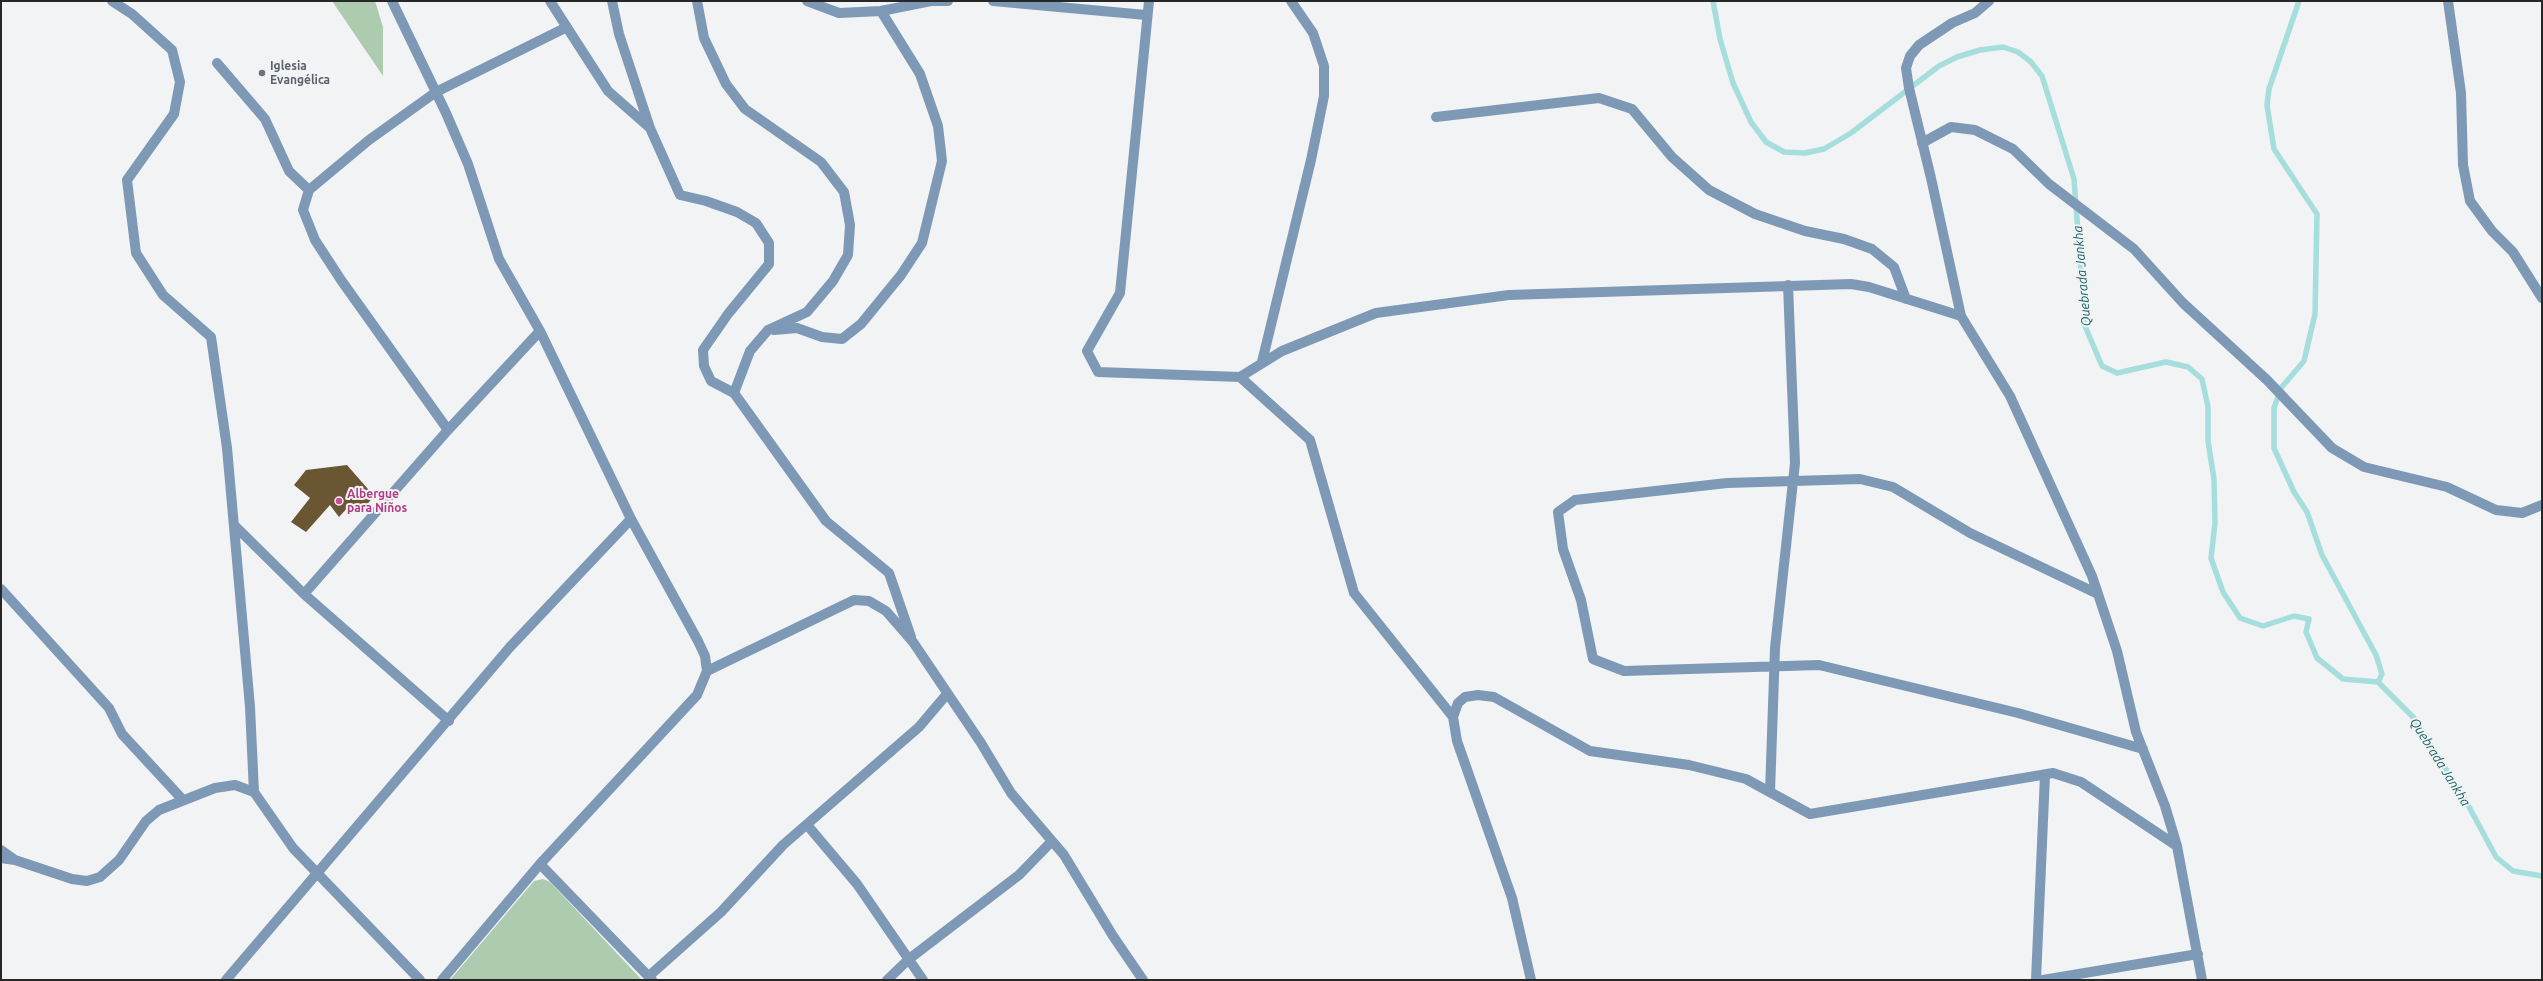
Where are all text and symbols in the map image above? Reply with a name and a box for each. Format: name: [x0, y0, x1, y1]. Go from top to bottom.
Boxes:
place label: Iglesia Evangélica: [270, 59, 330, 87]
marker: Iglesia Evangélica: [257, 68, 267, 78]
water label: Quebrada Jankha: [2070, 225, 2094, 327]
place label: Albergue para Niños: [347, 487, 407, 515]
marker: Albergue para Niños: [334, 496, 344, 506]
water label: Quebrada Jankha: [2407, 715, 2473, 809]

